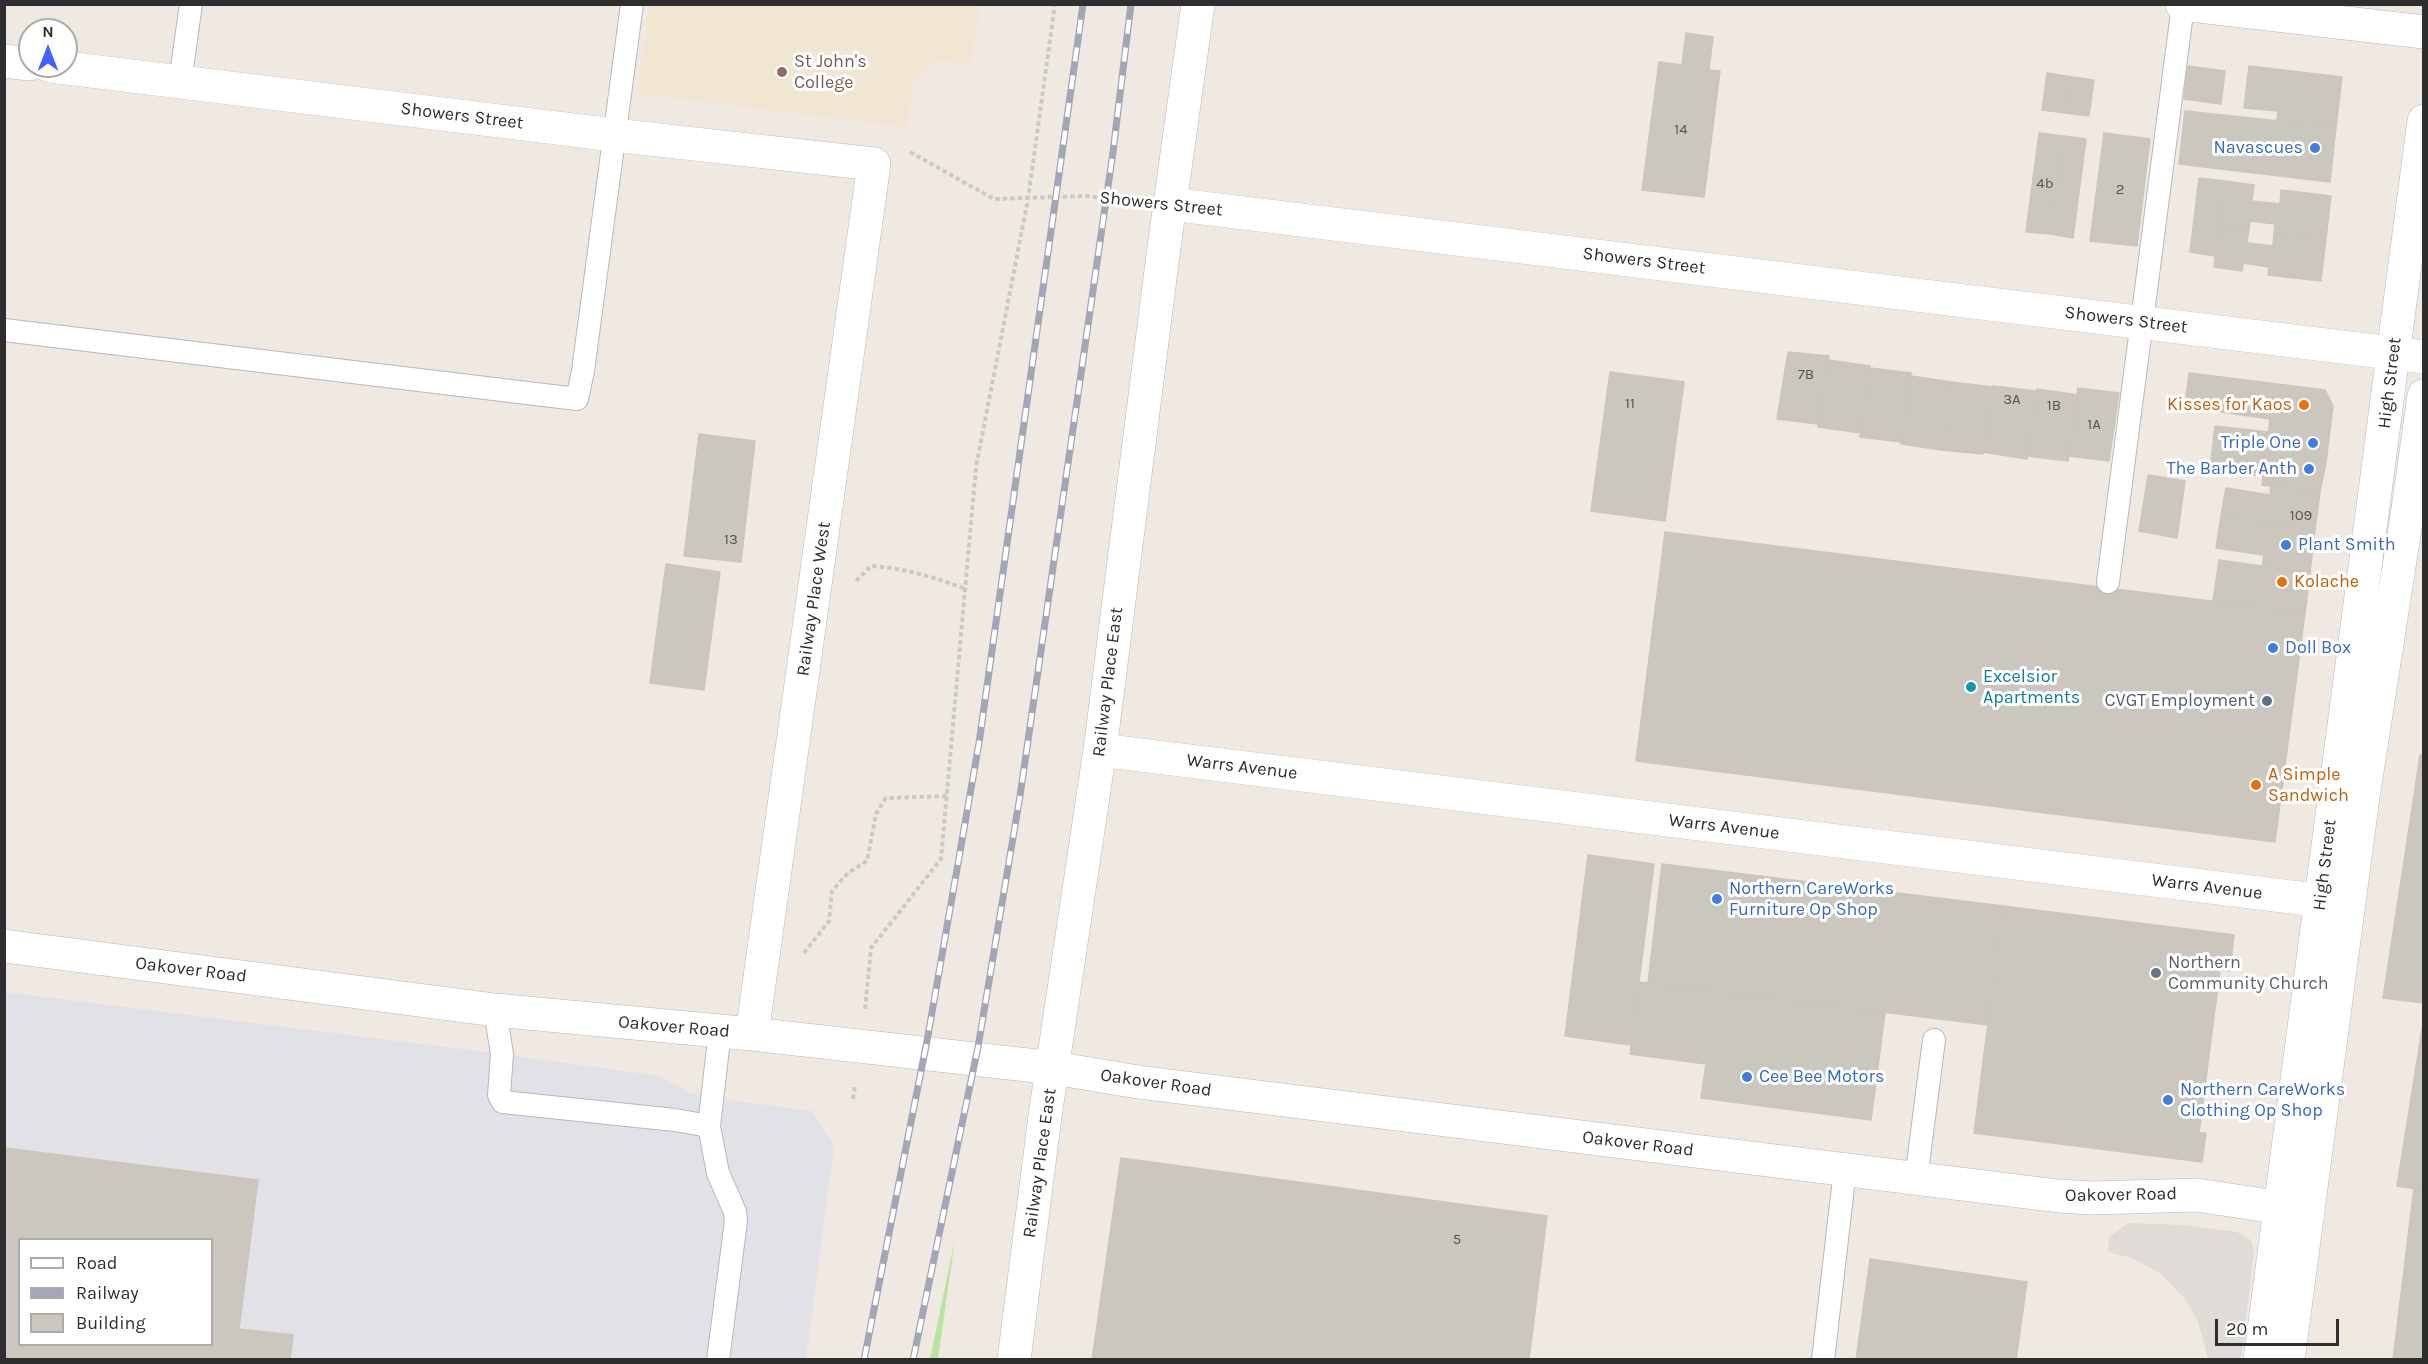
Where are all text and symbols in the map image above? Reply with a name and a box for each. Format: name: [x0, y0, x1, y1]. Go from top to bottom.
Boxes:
north arrow: [18, 18, 78, 78]
text: N: [42, 22, 54, 41]
place label: St John's College: [794, 51, 867, 94]
marker: St John's College: [775, 65, 789, 79]
street label: Showers Street: [399, 98, 525, 134]
house number: 14: [1674, 121, 1688, 139]
place label: Navascues: [2213, 137, 2303, 159]
marker: Navascues: [2308, 141, 2322, 155]
house number: 4b: [2036, 175, 2054, 193]
house number: 2: [2116, 181, 2124, 199]
street label: Showers Street: [1098, 187, 1224, 221]
street label: Showers Street: [1581, 243, 1707, 279]
street label: Showers Street: [2063, 302, 2189, 338]
street label: High Street: [2374, 336, 2406, 430]
house number: 7B: [1798, 366, 1814, 384]
house number: 3A: [2003, 391, 2021, 409]
place label: Kisses for Kaos: [2167, 394, 2292, 416]
house number: 11: [1625, 395, 1635, 413]
house number: 1B: [2047, 397, 2061, 415]
marker: Kisses for Kaos: [2297, 398, 2311, 412]
house number: 1A: [2087, 416, 2101, 434]
place label: Triple One: [2221, 432, 2301, 454]
marker: Triple One: [2306, 436, 2320, 450]
place label: The Barber Anth: [2166, 458, 2297, 480]
marker: The Barber Anth: [2302, 462, 2316, 476]
house number: 109: [2290, 507, 2312, 525]
street label: Railway Place West: [792, 520, 836, 678]
house number: 13: [724, 531, 738, 549]
place label: Plant Smith: [2298, 534, 2396, 556]
marker: Plant Smith: [2279, 538, 2293, 552]
place label: Kolache: [2294, 571, 2359, 593]
marker: Kolache: [2275, 575, 2289, 589]
street label: Railway Place East: [1088, 606, 1128, 758]
place label: Doll Box: [2285, 637, 2351, 659]
marker: Doll Box: [2266, 641, 2280, 655]
place label: Excelsior Apartments: [1983, 666, 2080, 708]
marker: Excelsior Apartments: [1964, 680, 1978, 694]
place label: CVGT Employment: [2105, 690, 2255, 712]
marker: CVGT Employment: [2260, 694, 2274, 708]
street label: Warrs Avenue: [1185, 749, 1299, 785]
place label: A Simple Sandwich: [2268, 764, 2349, 806]
marker: A Simple Sandwich: [2249, 778, 2263, 792]
street label: Warrs Avenue: [1667, 809, 1781, 845]
street label: High Street: [2309, 818, 2341, 912]
street label: Warrs Avenue: [2150, 869, 2264, 905]
place label: Northern CareWorks Furniture Op Shop: [1729, 878, 1894, 920]
marker: Northern CareWorks Furniture Op Shop: [1710, 892, 1724, 906]
street label: Oakover Road: [134, 952, 248, 988]
place label: Northern Community Church: [2168, 952, 2329, 994]
marker: Northern Community Church: [2149, 966, 2163, 980]
street label: Oakover Road: [617, 1011, 731, 1043]
street label: Oakover Road: [1099, 1065, 1213, 1101]
place label: Cee Bee Motors: [1759, 1066, 1884, 1088]
marker: Cee Bee Motors: [1740, 1070, 1754, 1084]
place label: Northern CareWorks Clothing Op Shop: [2180, 1079, 2345, 1122]
street label: Railway Place East: [1019, 1087, 1061, 1239]
marker: Northern CareWorks Clothing Op Shop: [2161, 1093, 2175, 1107]
street label: Oakover Road: [1581, 1126, 1695, 1162]
street label: Oakover Road: [2065, 1183, 2177, 1207]
house number: 5: [1453, 1231, 1461, 1249]
legend: [18, 1238, 213, 1346]
text: Road: [76, 1252, 117, 1274]
text: Railway: [76, 1282, 139, 1304]
scale bar: [2218, 1307, 2342, 1345]
text: Building: [76, 1312, 146, 1334]
text: 20 m: [2226, 1318, 2268, 1340]

